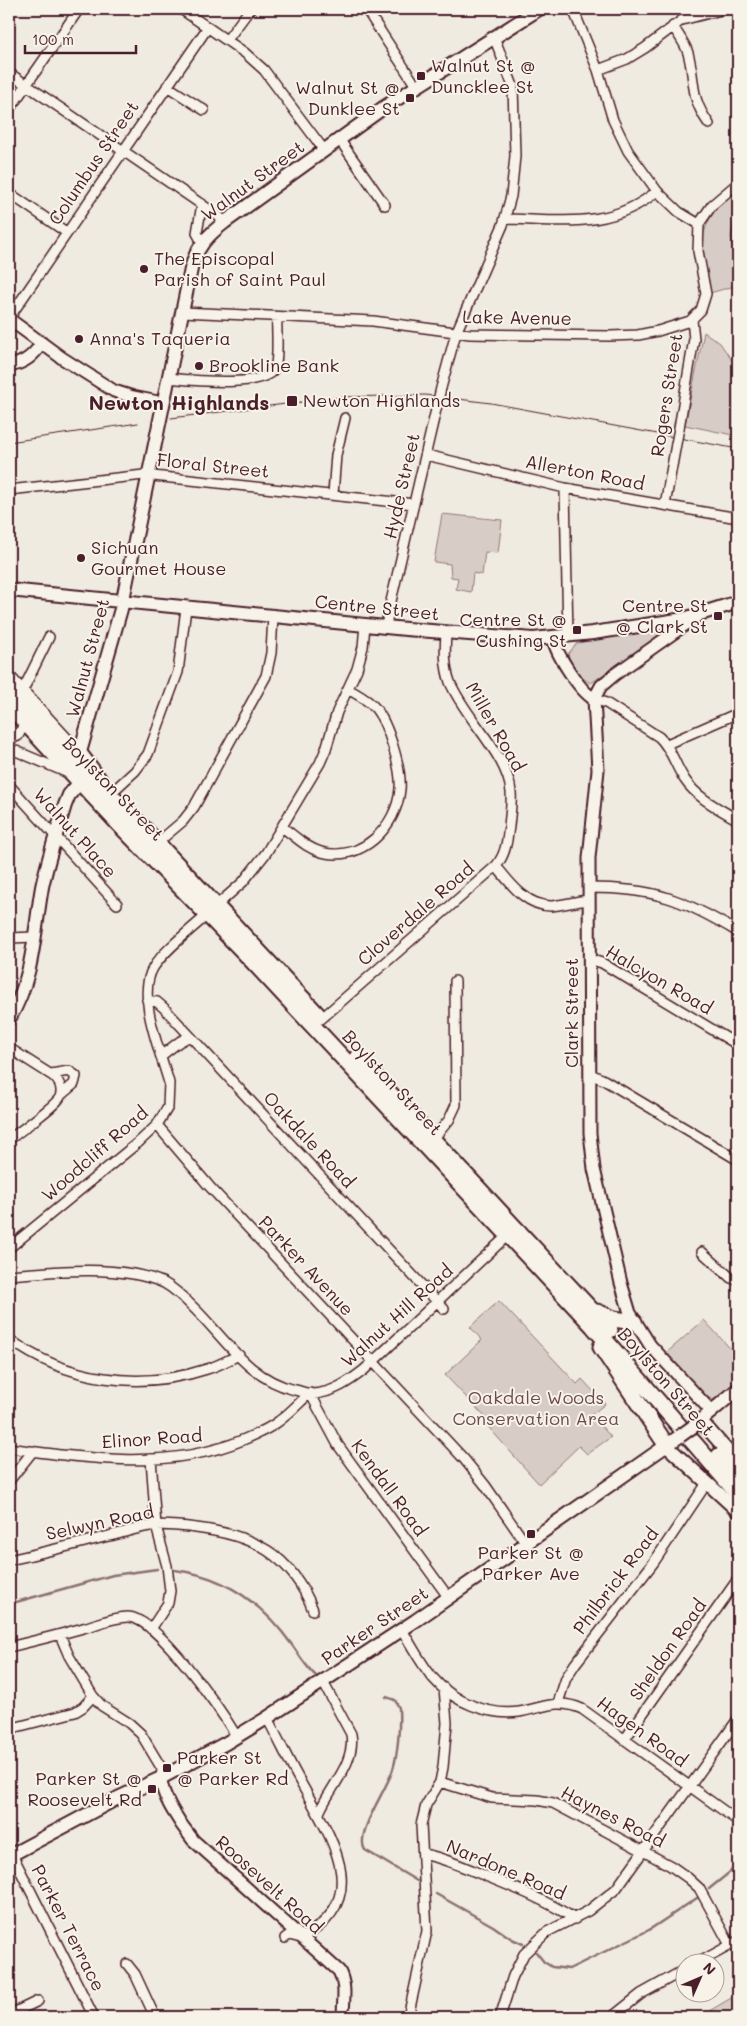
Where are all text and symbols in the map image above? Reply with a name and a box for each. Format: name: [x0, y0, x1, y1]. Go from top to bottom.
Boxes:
scale bar: [25, 22, 136, 54]
text: 100 m: [32, 29, 74, 49]
place label: Walnut St @ Duncklee St: [431, 53, 536, 98]
marker: Walnut St @ Duncklee St: [415, 70, 427, 82]
place label: Walnut St @ Dunklee St: [295, 75, 400, 120]
marker: Walnut St @ Dunklee St: [404, 92, 416, 104]
street label: Columbus Street: [43, 95, 144, 229]
street label: Walnut Street: [196, 135, 309, 226]
place label: The Episcopal Parish of Saint Paul: [154, 246, 326, 291]
marker: The Episcopal Parish of Saint Paul: [138, 263, 150, 275]
street label: Lake Avenue: [462, 304, 572, 330]
place label: Anna's Taqueria: [89, 326, 231, 350]
street label: Rogers Street: [644, 331, 688, 458]
marker: Anna's Taqueria: [73, 333, 85, 345]
place label: Brookline Bank: [209, 353, 339, 377]
marker: Brookline Bank: [193, 360, 205, 372]
place label: Newton Highlands: [303, 388, 461, 412]
district label: Newton Highlands: [89, 389, 269, 415]
marker: Newton Highlands: [285, 394, 299, 408]
street label: Hyde Street: [377, 431, 425, 541]
street label: Floral Street: [156, 447, 271, 483]
street label: Allerton Road: [524, 449, 647, 495]
place label: Sichuan Gourmet House: [91, 535, 226, 580]
marker: Sichuan Gourmet House: [75, 552, 87, 564]
street label: Centre Street: [314, 589, 441, 625]
place label: Centre St @ Clark St: [615, 593, 708, 638]
street label: Walnut Street: [60, 596, 114, 720]
place label: Centre St @ Cushing St: [459, 607, 567, 652]
marker: Centre St @ Clark St: [712, 610, 724, 622]
marker: Centre St @ Cushing St: [571, 624, 583, 636]
street label: Miller Road: [461, 677, 531, 776]
street label: Boylston Street: [58, 731, 170, 846]
street label: Walnut Place: [29, 782, 123, 883]
street label: Cloverdale Road: [352, 856, 479, 970]
street label: Halcyon Road: [602, 939, 717, 1019]
street label: Clark Street: [559, 958, 583, 1068]
street label: Boylston Street: [338, 1024, 448, 1140]
street label: Oakdale Road: [259, 1086, 361, 1193]
street label: Woodcliff Road: [36, 1100, 153, 1206]
street label: Parker Avenue: [254, 1210, 360, 1321]
street label: Walnut Hill Road: [335, 1258, 458, 1372]
street label: Boylston Street: [613, 1322, 720, 1441]
park label: Oakdale Woods Conservation Area: [453, 1385, 619, 1430]
street label: Elinor Road: [101, 1423, 203, 1453]
street label: Kendall Road: [347, 1434, 433, 1541]
street label: Selwyn Road: [44, 1499, 156, 1545]
street label: Philbrick Road: [567, 1522, 663, 1639]
marker: Parker St @ Parker Ave: [525, 1528, 537, 1540]
place label: Parker St @ Parker Ave: [478, 1540, 584, 1585]
street label: Parker Street: [316, 1581, 433, 1670]
street label: Sheldon Road: [623, 1594, 711, 1705]
street label: Hagen Road: [593, 1690, 693, 1772]
place label: Parker St @ Parker Rd: [177, 1745, 288, 1790]
marker: Parker St @ Parker Rd: [161, 1762, 173, 1774]
place label: Parker St @ Roosevelt Rd: [27, 1766, 142, 1811]
street label: Haynes Road: [557, 1780, 670, 1853]
marker: Parker St @ Roosevelt Rd: [146, 1783, 158, 1795]
street label: Roosevelt Road: [211, 1830, 328, 1939]
street label: Nardone Road: [443, 1833, 570, 1905]
street label: Parker Terrace: [27, 1860, 111, 1995]
north arrow: [674, 1954, 724, 2004]
text: N: [699, 1958, 720, 1979]

